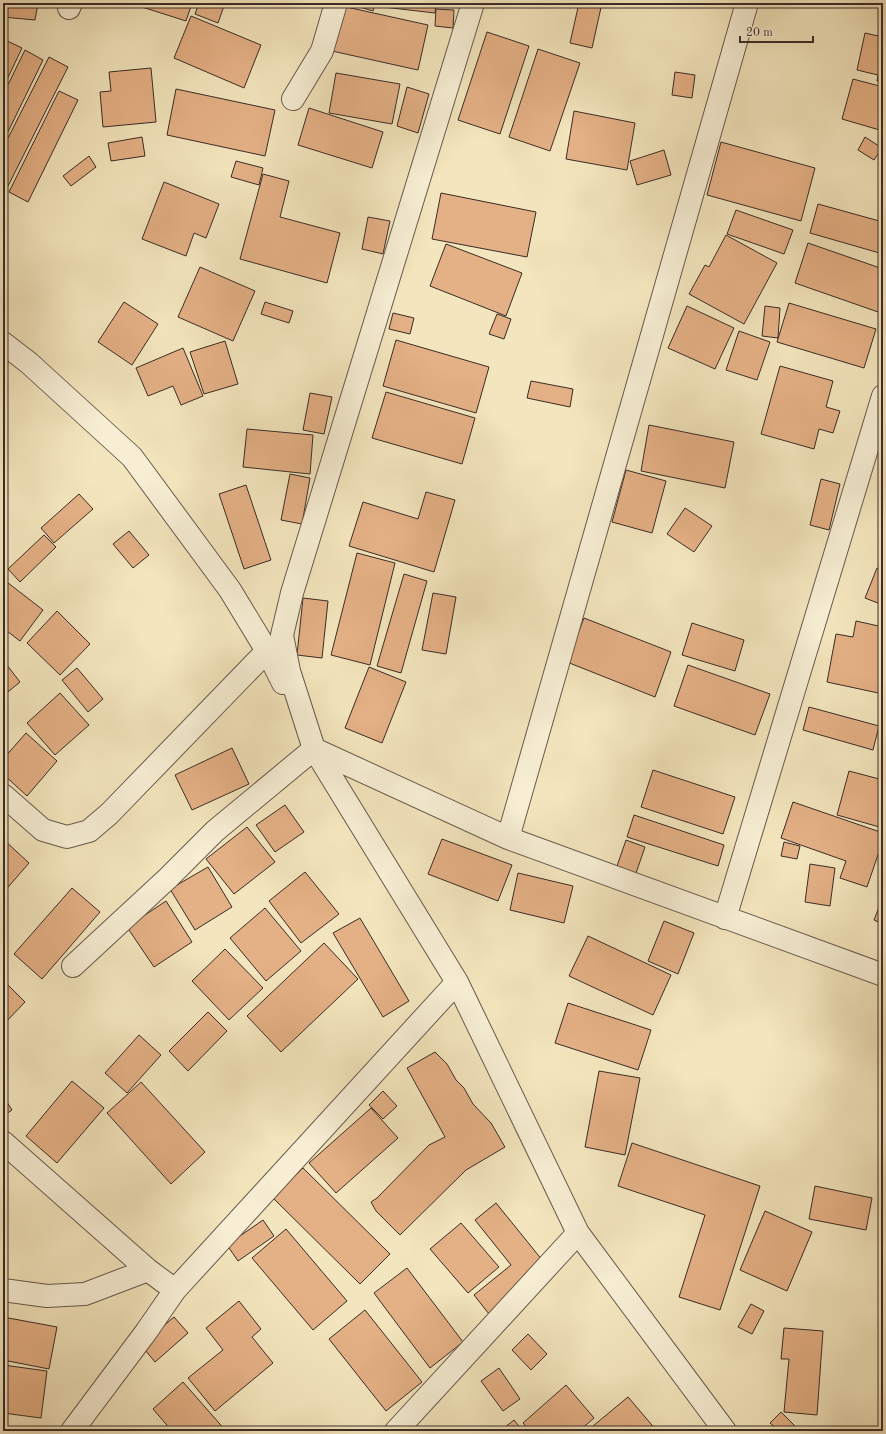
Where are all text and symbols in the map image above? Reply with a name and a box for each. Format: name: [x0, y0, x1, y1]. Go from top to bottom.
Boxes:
scale bar: [740, 18, 813, 44]
text: 20 m: [746, 27, 773, 39]

